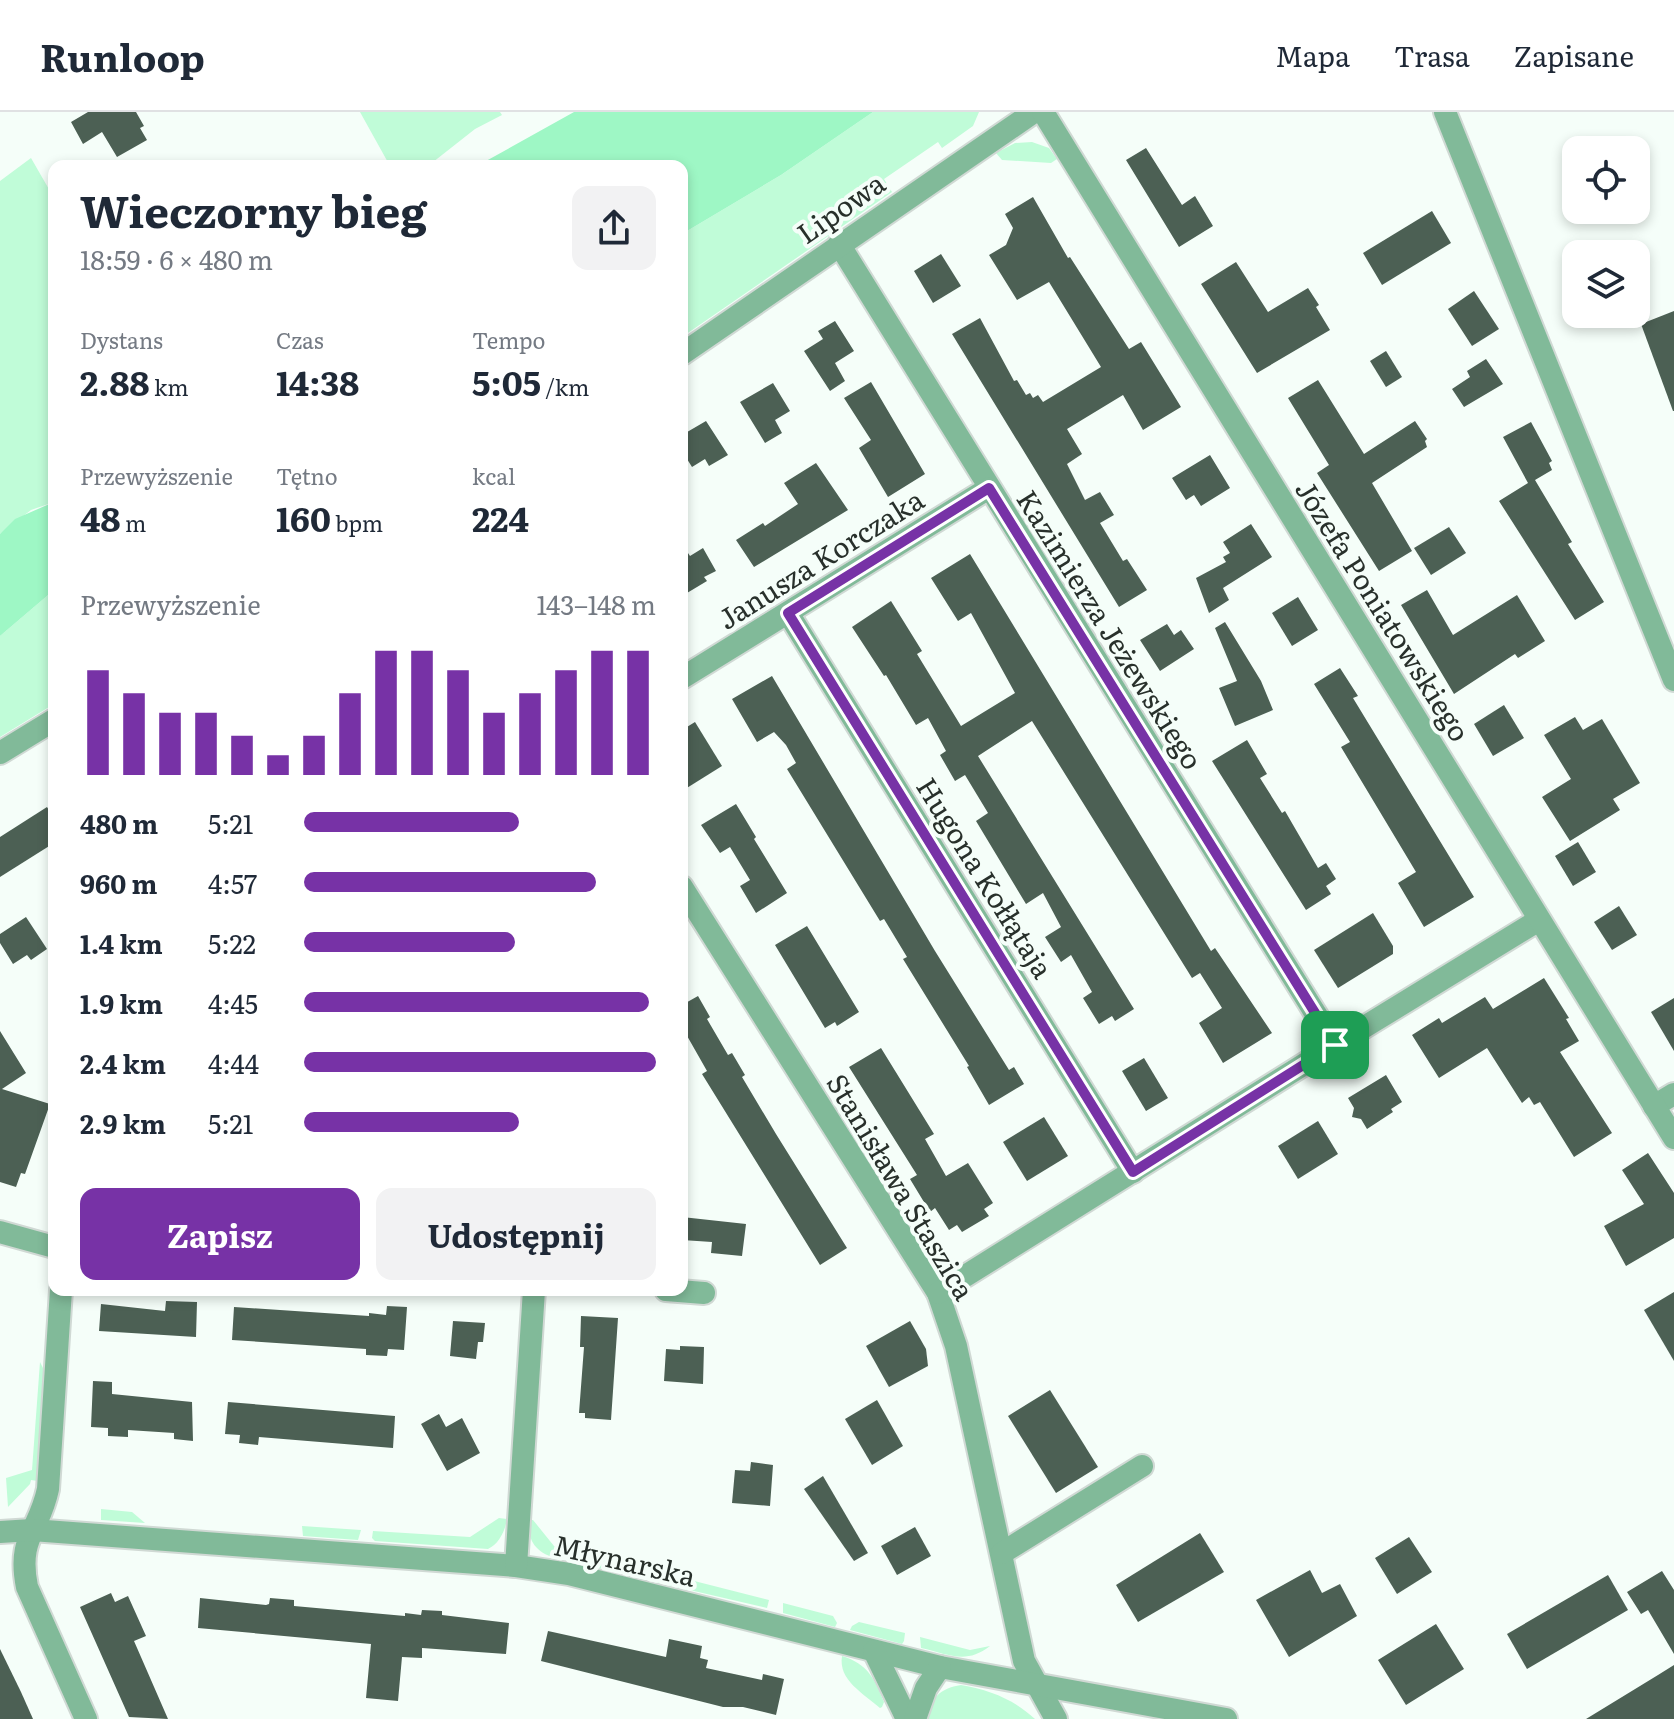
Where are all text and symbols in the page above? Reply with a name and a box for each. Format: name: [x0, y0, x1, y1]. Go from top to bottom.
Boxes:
text: Runloop: [40, 27, 205, 84]
text: Mapa: [1275, 34, 1350, 76]
text: Trasa: [1394, 34, 1470, 76]
text: Zapisane: [1514, 34, 1634, 76]
map controls: [1562, 136, 1650, 328]
button: locate: [1562, 136, 1650, 224]
street label: Lipowa: [787, 161, 893, 253]
text: Wieczorny bieg: [80, 176, 427, 242]
button: share: [572, 186, 656, 270]
text: 18:59 · 6 × 480 m: [80, 239, 273, 278]
button: layers: [1562, 240, 1650, 328]
text: Dystans: [80, 323, 163, 356]
text: Czas: [276, 323, 324, 356]
text: Tempo: [472, 323, 545, 356]
text: 2.88: [80, 356, 150, 406]
text: 14:38: [276, 356, 359, 406]
text: 5:05: [472, 356, 541, 406]
text: km: [150, 370, 189, 403]
text: /km: [541, 370, 589, 403]
text: Przewyższenie: [80, 459, 233, 492]
text: Tętno: [276, 459, 338, 492]
text: kcal: [472, 459, 515, 492]
street label: Józefa Poniatowskiego: [1286, 471, 1482, 749]
street label: Janusza Korczaka: [709, 478, 931, 638]
street label: Kazimierza Jeżewskiego: [1008, 481, 1214, 777]
text: 48: [80, 492, 121, 542]
text: 160: [276, 492, 331, 542]
text: 224: [472, 492, 529, 542]
text: m: [121, 506, 146, 539]
text: bpm: [331, 506, 383, 539]
text: Przewyższenie: [80, 584, 261, 623]
text: 143–148 m: [536, 584, 656, 623]
street label: Hugona Kołłątaja: [907, 768, 1065, 986]
text: 480 m: [80, 803, 158, 842]
text: 5:21: [208, 803, 253, 842]
text: 960 m: [80, 863, 157, 902]
text: 4:57: [208, 863, 257, 902]
text: 1.4 km: [80, 923, 163, 962]
text: 5:22: [208, 923, 256, 962]
text: 1.9 km: [80, 983, 163, 1022]
text: 4:45: [208, 983, 258, 1022]
pin: [1301, 1011, 1369, 1079]
icon: arrive: [1313, 1023, 1357, 1067]
text: 2.4 km: [80, 1043, 166, 1082]
text: 4:44: [208, 1043, 259, 1082]
street label: Stanisława Staszica: [818, 1065, 986, 1307]
text: 2.9 km: [80, 1103, 166, 1142]
text: 5:21: [208, 1103, 253, 1142]
button: Zapisz: [80, 1188, 360, 1280]
button: Udostępnij: [376, 1188, 656, 1280]
street label: Młynarska: [550, 1522, 700, 1596]

